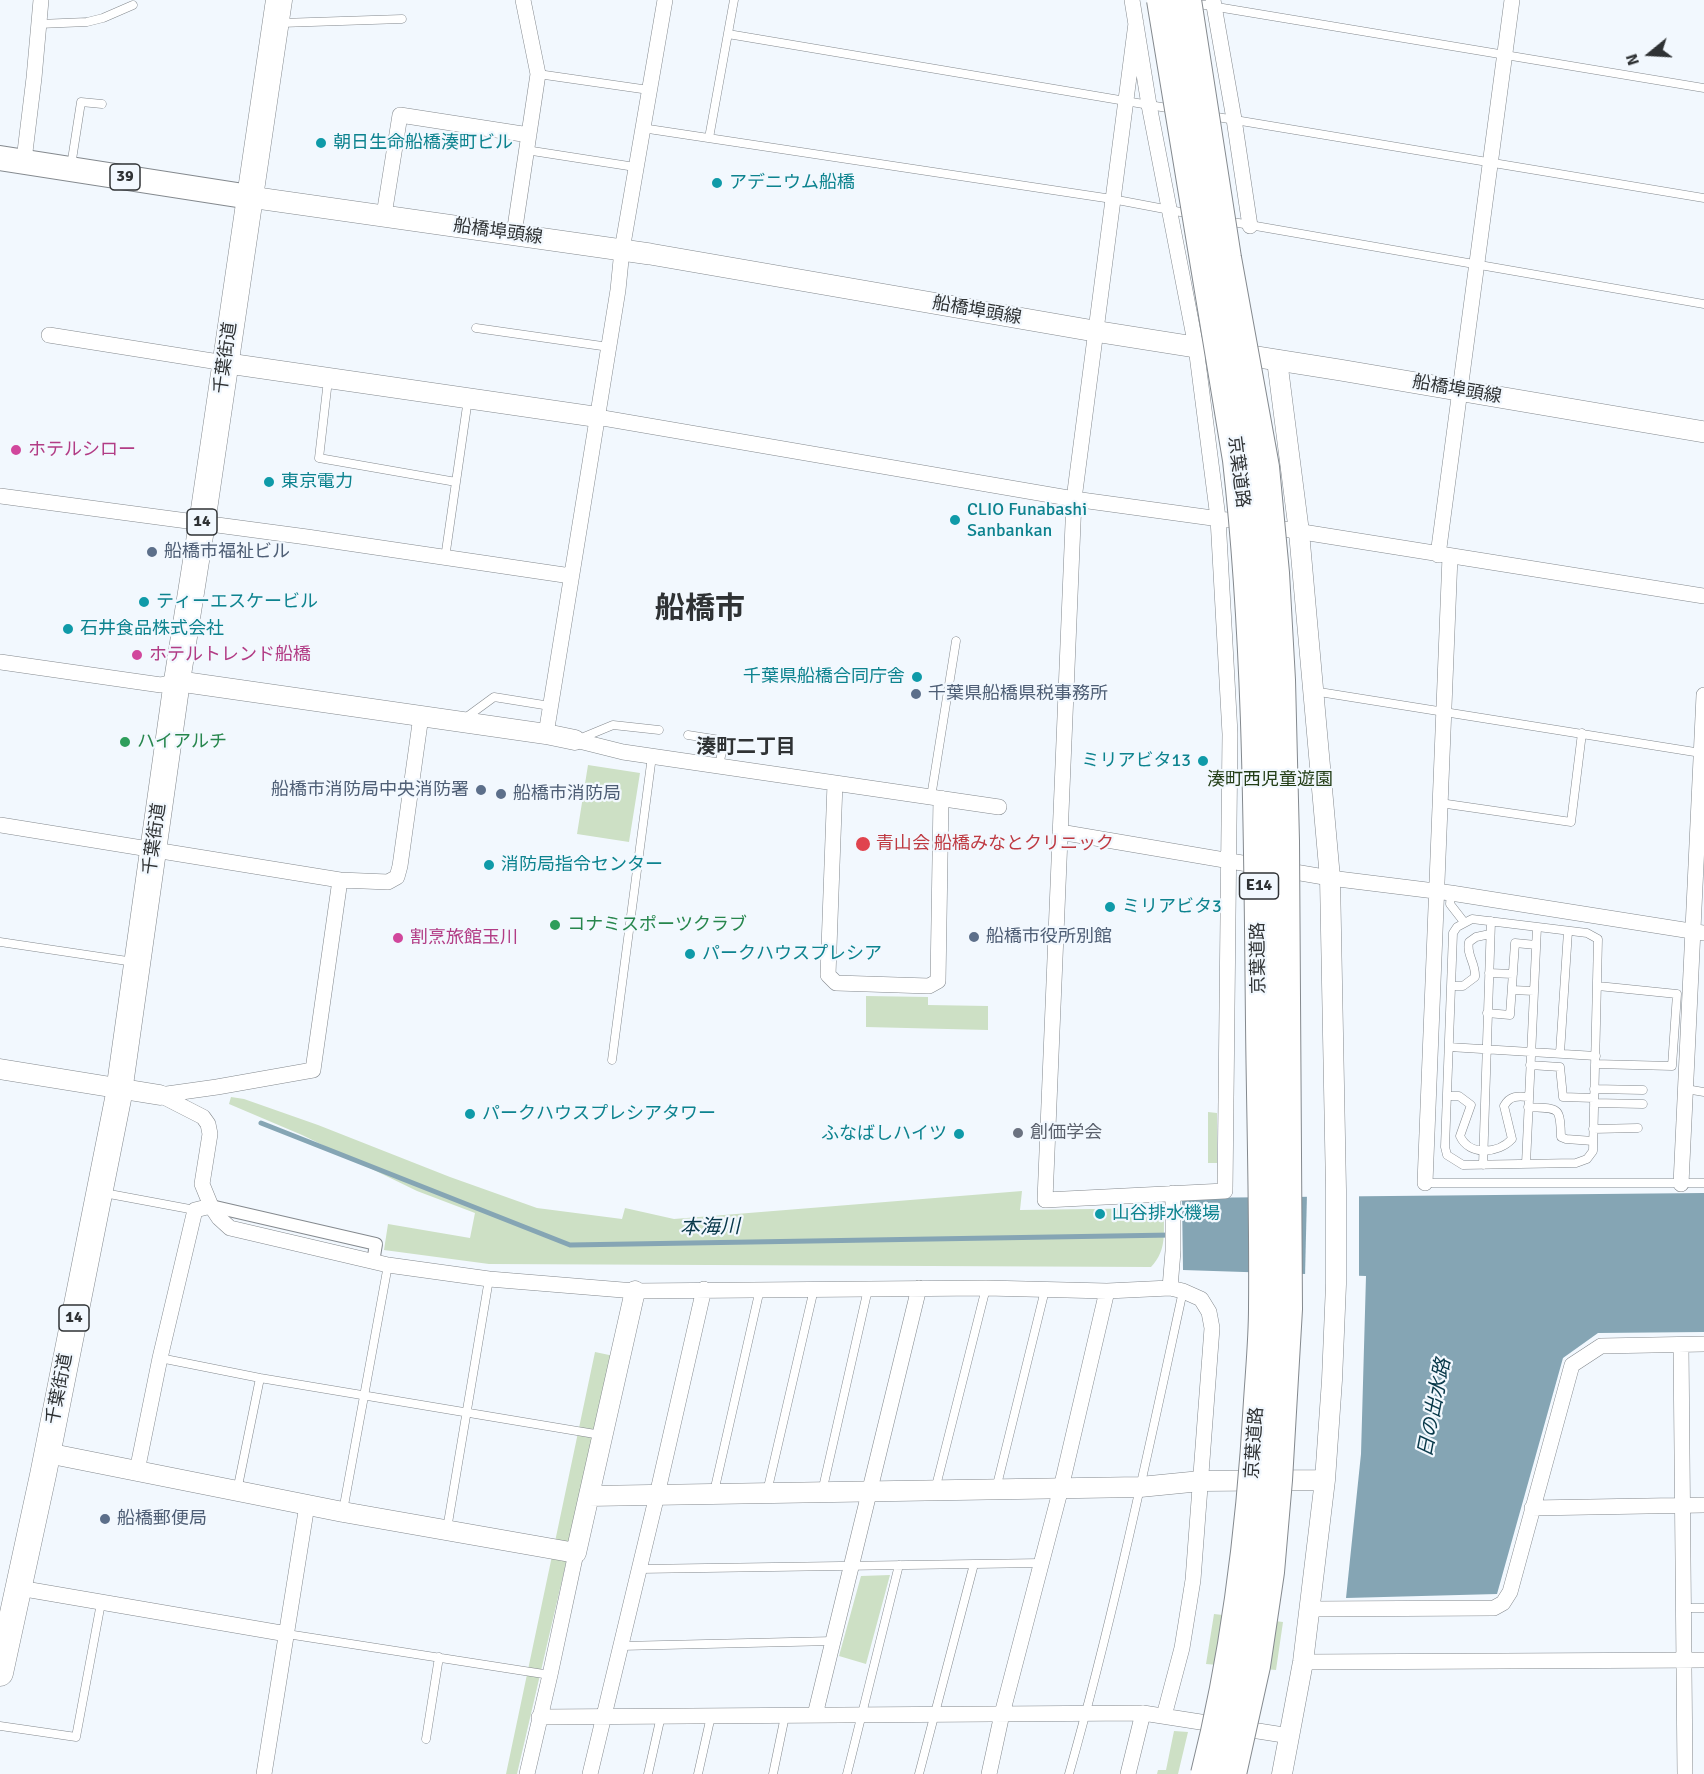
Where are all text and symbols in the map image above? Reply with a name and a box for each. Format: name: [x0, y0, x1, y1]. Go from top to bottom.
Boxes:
north arrow: [1620, 24, 1680, 84]
text: N: [1622, 51, 1644, 68]
place label: 朝日生命船橋湊町ビル: [333, 132, 513, 154]
marker: 朝日生命船橋湊町ビル: [314, 136, 328, 150]
road number: 39: [110, 164, 140, 190]
place label: アデニウム船橋: [729, 172, 855, 194]
marker: アデニウム船橋: [710, 176, 724, 190]
street label: 船橋埠頭線: [452, 215, 544, 249]
street label: 船橋埠頭線: [931, 293, 1023, 329]
street label: 千葉街道: [210, 321, 242, 395]
street label: 船橋埠頭線: [1411, 372, 1503, 408]
street label: 京葉道路: [1223, 435, 1253, 509]
place label: ホテルシロー: [28, 439, 136, 461]
marker: ホテルシロー: [9, 443, 23, 457]
place label: 東京電力: [281, 471, 353, 493]
marker: 東京電力: [262, 475, 276, 489]
place label: CLIO Funabashi Sanbankan: [967, 499, 1087, 542]
road number: 14: [187, 509, 217, 535]
marker: CLIO Funabashi Sanbankan: [948, 513, 962, 527]
place label: 船橋市福祉ビル: [164, 541, 290, 563]
marker: 船橋市福祉ビル: [145, 545, 159, 559]
place label: ティーエスケービル: [156, 591, 318, 613]
district label: 船橋市: [655, 592, 745, 628]
marker: ティーエスケービル: [137, 595, 151, 609]
place label: 石井食品株式会社: [80, 618, 224, 640]
marker: 石井食品株式会社: [61, 622, 75, 636]
place label: ホテルトレンド船橋: [149, 644, 311, 666]
marker: ホテルトレンド船橋: [130, 648, 144, 662]
place label: 千葉県船橋合同庁舎: [743, 666, 905, 688]
marker: 千葉県船橋合同庁舎: [910, 670, 924, 684]
place label: 千葉県船橋県税事務所: [928, 683, 1108, 705]
marker: 千葉県船橋県税事務所: [909, 687, 923, 701]
place label: ハイアルチ: [137, 731, 227, 753]
marker: ハイアルチ: [118, 735, 132, 749]
district label: 湊町二丁目: [696, 736, 796, 760]
place label: ミリアビタ13: [1082, 750, 1191, 772]
marker: ミリアビタ13: [1196, 754, 1210, 768]
park label: 湊町西児童遊園: [1207, 769, 1333, 791]
place label: 船橋市消防局中央消防署: [271, 779, 469, 801]
marker: 船橋市消防局中央消防署: [474, 783, 488, 797]
place label: 船橋市消防局: [513, 783, 621, 805]
marker: 船橋市消防局: [494, 787, 508, 801]
street label: 千葉街道: [139, 802, 171, 876]
place label: 青山会 船橋みなとクリニック: [876, 833, 1114, 855]
marker: 青山会 船橋みなとクリニック: [854, 835, 872, 853]
place label: 消防局指令センター: [501, 854, 663, 876]
marker: 消防局指令センター: [482, 858, 496, 872]
road number: E14: [1240, 873, 1278, 899]
place label: ミリアビタ3: [1122, 896, 1222, 918]
marker: ミリアビタ3: [1103, 900, 1117, 914]
place label: コナミスポーツクラブ: [567, 914, 747, 936]
marker: コナミスポーツクラブ: [548, 918, 562, 932]
street label: 京葉道路: [1248, 922, 1270, 994]
place label: 船橋市役所別館: [986, 926, 1112, 948]
place label: 割烹旅館玉川: [410, 927, 518, 949]
marker: 船橋市役所別館: [967, 930, 981, 944]
marker: 割烹旅館玉川: [391, 931, 405, 945]
place label: パークハウスプレシア: [702, 943, 882, 965]
marker: パークハウスプレシア: [683, 947, 697, 961]
place label: パークハウスプレシアタワー: [482, 1103, 716, 1125]
marker: パークハウスプレシアタワー: [463, 1107, 477, 1121]
place label: 創価学会: [1030, 1122, 1102, 1144]
place label: ふなばしハイツ: [821, 1123, 947, 1145]
marker: 創価学会: [1011, 1126, 1025, 1140]
marker: ふなばしハイツ: [952, 1127, 966, 1141]
place label: 山谷排水機場: [1112, 1203, 1220, 1225]
marker: 山谷排水機場: [1093, 1207, 1107, 1221]
water label: 本海川: [680, 1215, 740, 1241]
road number: 14: [59, 1305, 89, 1331]
street label: 千葉街道: [43, 1352, 77, 1426]
water label: 日の出水路: [1414, 1357, 1456, 1459]
street label: 京葉道路: [1242, 1406, 1268, 1480]
place label: 船橋郵便局: [117, 1508, 207, 1530]
marker: 船橋郵便局: [98, 1512, 112, 1526]

